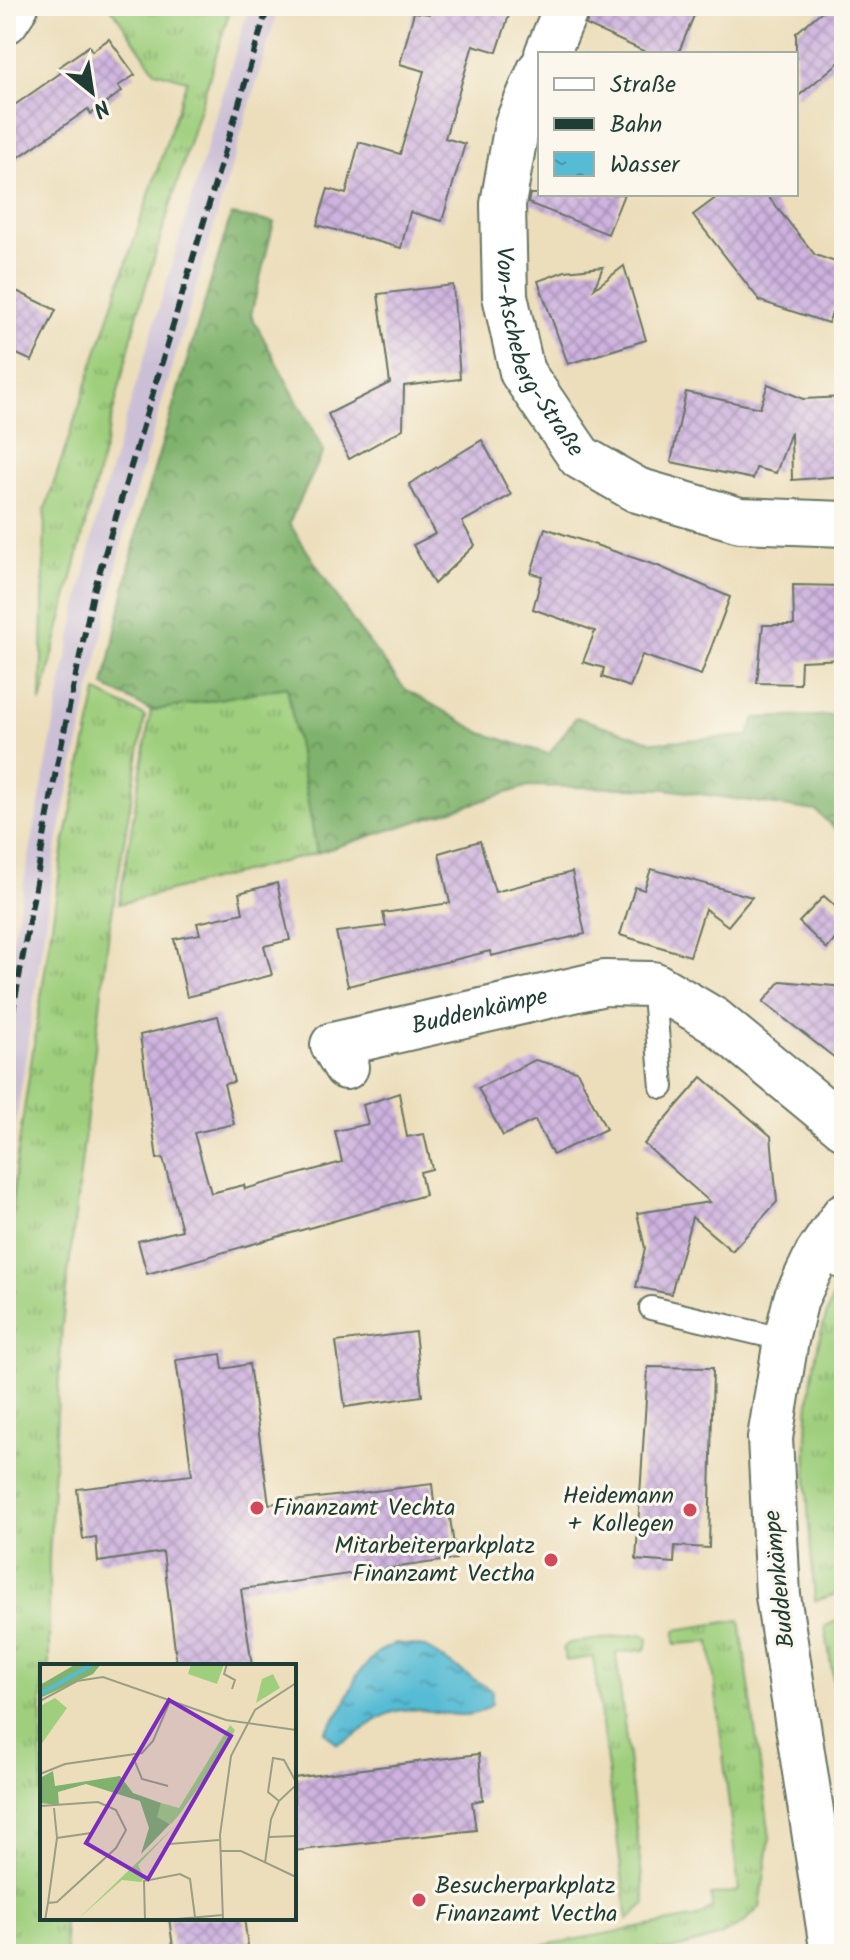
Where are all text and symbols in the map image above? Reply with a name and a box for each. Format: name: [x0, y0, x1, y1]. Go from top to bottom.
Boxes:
north arrow: [52, 52, 132, 132]
legend: [538, 52, 798, 196]
text: Straße: [610, 66, 676, 105]
text: N: [86, 89, 116, 126]
text: Bahn: [610, 106, 662, 145]
text: Wasser: [610, 146, 681, 185]
street label: Von-Ascheberg-Straße: [484, 246, 594, 465]
street label: Buddenkämpe: [408, 977, 552, 1046]
place label: Heidemann + Kollegen: [563, 1477, 674, 1544]
place label: Finanzamt Vechta: [273, 1489, 456, 1528]
marker: Finanzamt Vechta: [248, 1499, 266, 1517]
marker: Heidemann + Kollegen: [681, 1501, 699, 1519]
street label: Buddenkämpe: [753, 1508, 807, 1650]
place label: Mitarbeiterparkplatz Finanzamt Vectha: [334, 1527, 535, 1594]
marker: Mitarbeiterparkplatz Finanzamt Vectha: [542, 1551, 560, 1569]
inset map: [40, 1664, 296, 1920]
place label: Besucherparkplatz Finanzamt Vectha: [435, 1867, 618, 1934]
marker: Besucherparkplatz Finanzamt Vectha: [410, 1891, 428, 1909]

